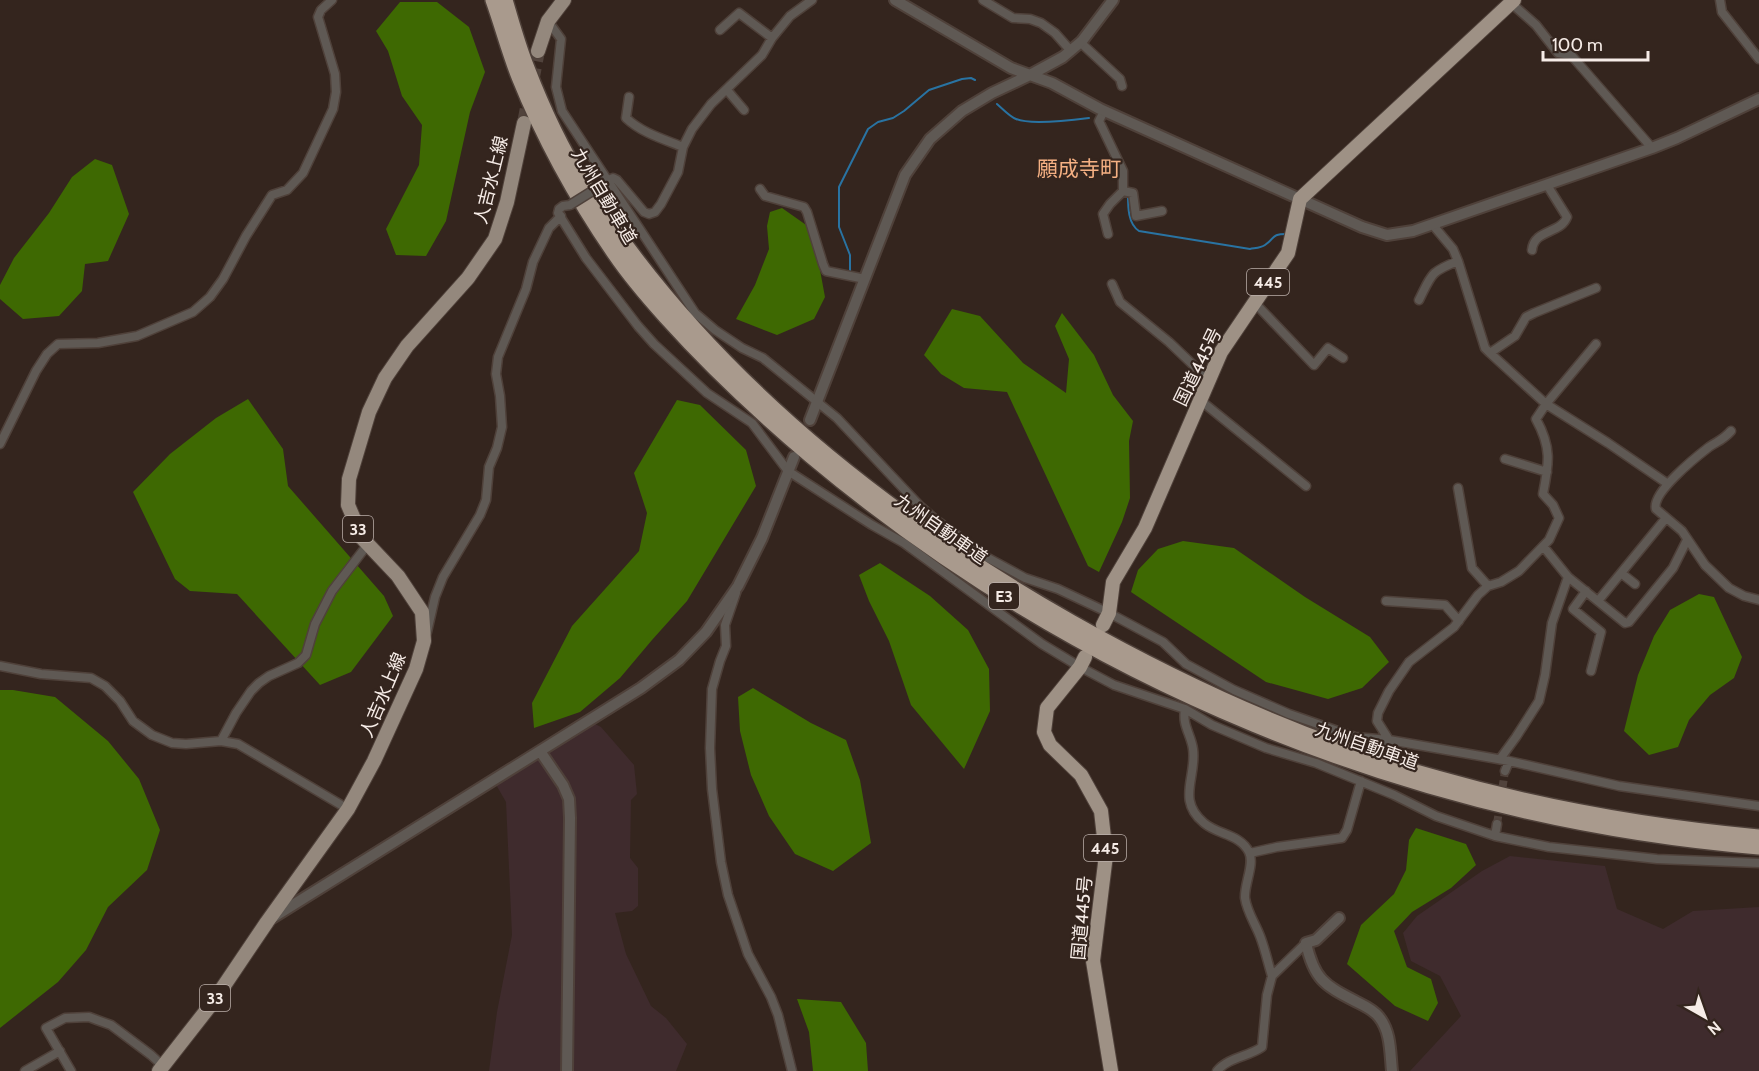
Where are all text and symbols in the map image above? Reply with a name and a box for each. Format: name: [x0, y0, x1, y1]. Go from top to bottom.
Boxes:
scale bar: [1543, 24, 1648, 62]
text: 100 m: [1552, 34, 1603, 56]
street label: 人吉水上線: [469, 134, 513, 226]
street label: 九州自動車道: [567, 144, 641, 248]
district label: 願成寺町: [1037, 156, 1121, 181]
road number: 445: [1247, 269, 1289, 295]
street label: 国道445号: [1170, 324, 1226, 410]
street label: 九州自動車道: [890, 489, 992, 569]
road number: 33: [343, 516, 373, 542]
road number: E3: [989, 583, 1019, 609]
street label: 人吉水上線: [355, 649, 411, 741]
street label: 九州自動車道: [1312, 718, 1422, 774]
road number: 445: [1084, 835, 1126, 861]
street label: 国道445号: [1067, 875, 1097, 961]
road number: 33: [200, 985, 230, 1011]
north arrow: [1675, 987, 1735, 1047]
text: N: [1704, 1017, 1725, 1039]

